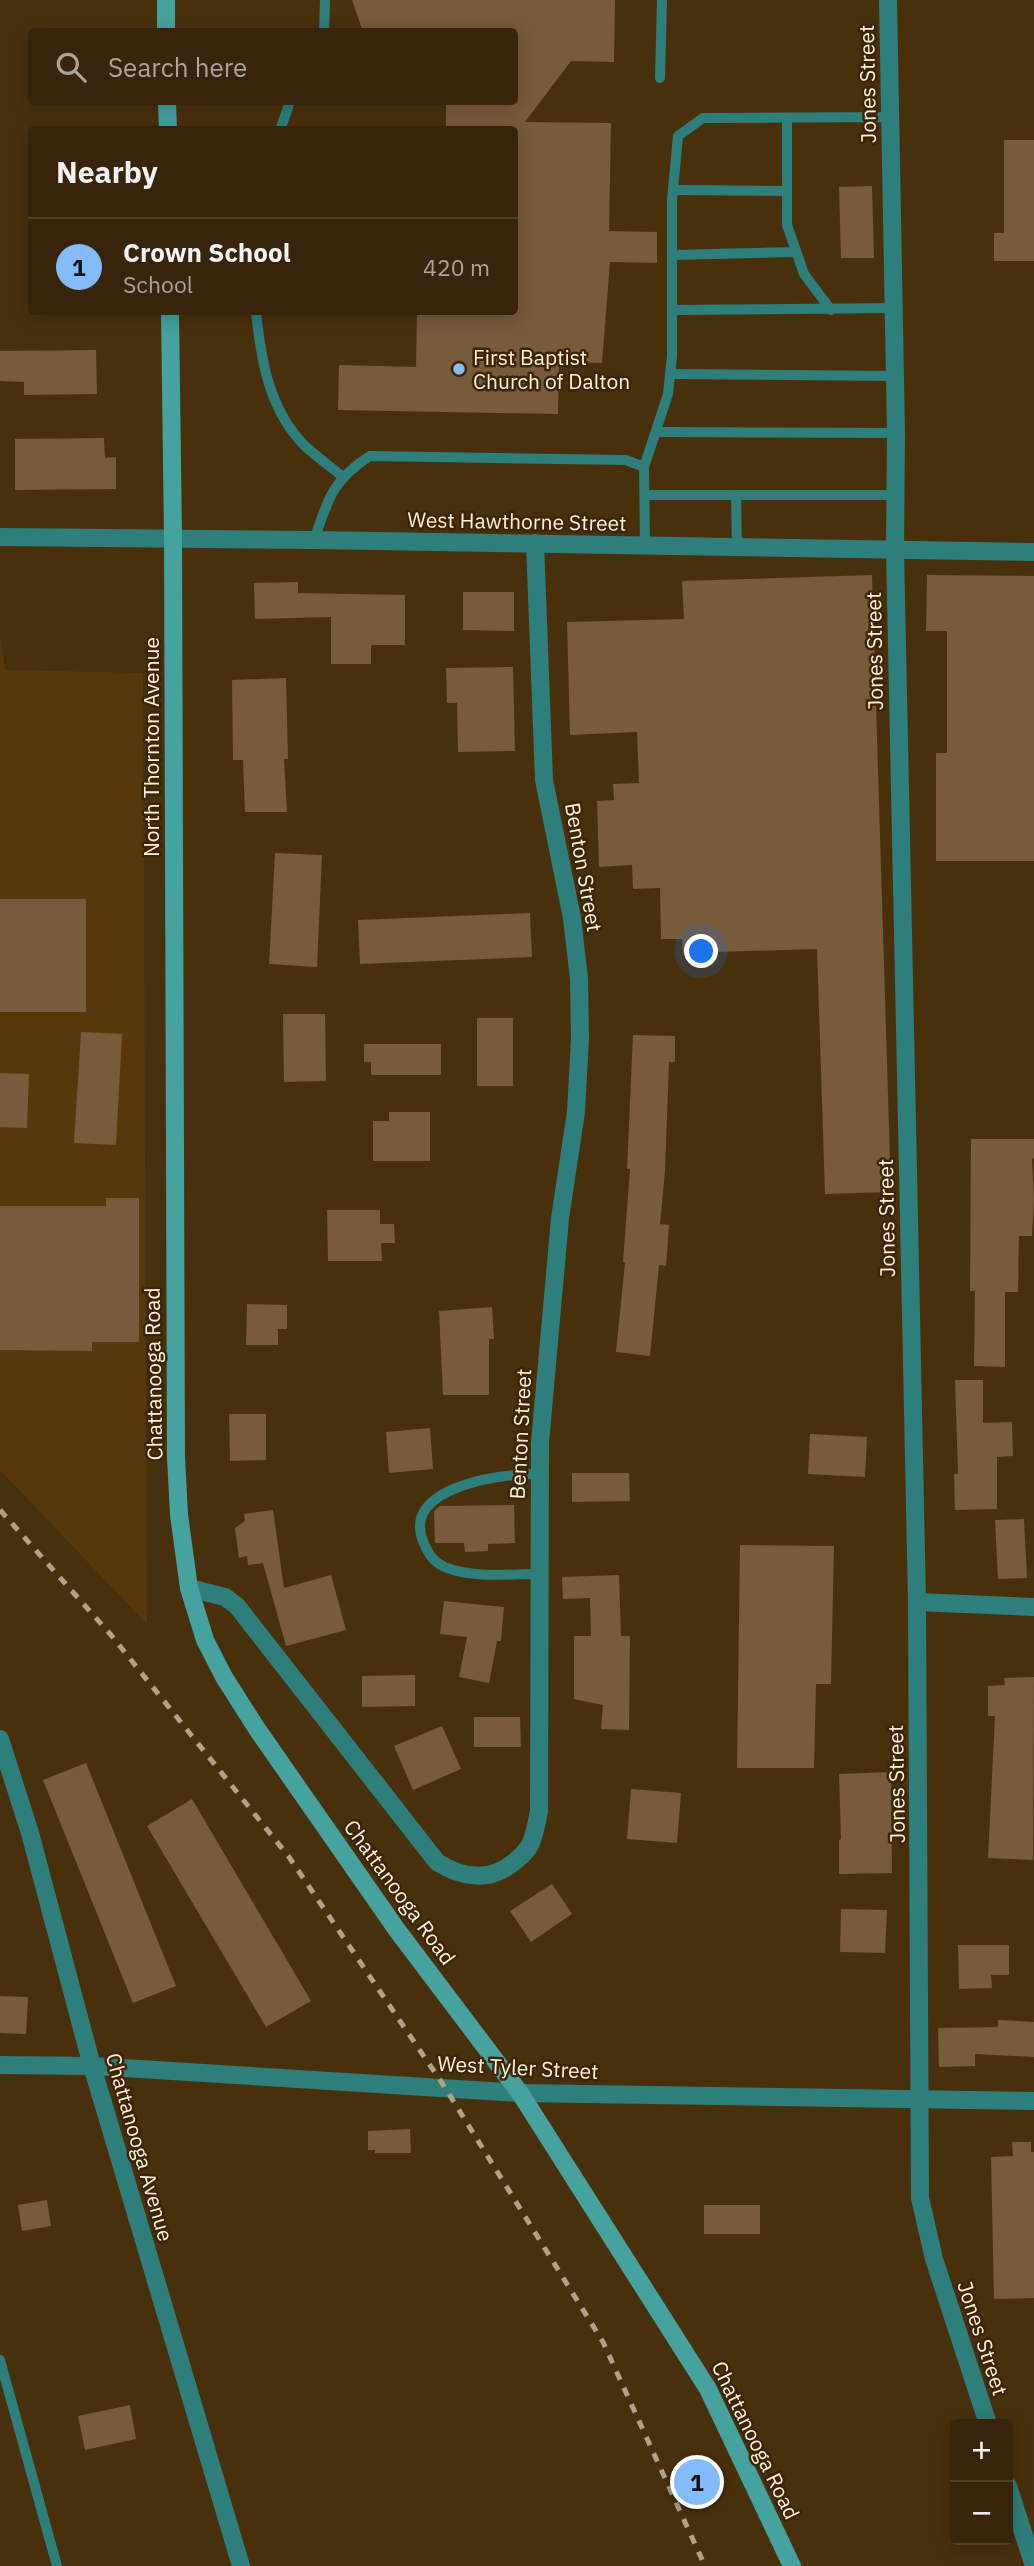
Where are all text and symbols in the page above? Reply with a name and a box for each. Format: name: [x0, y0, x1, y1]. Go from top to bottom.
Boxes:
street label: Jones Street: [852, 24, 882, 144]
search box: [28, 28, 518, 105]
icon: search: [52, 48, 90, 86]
text: Search here: [108, 50, 247, 84]
text: Nearby: [56, 152, 158, 191]
text: Crown School: [123, 235, 291, 269]
text: 1: [72, 252, 86, 282]
text: 420 m: [423, 252, 490, 282]
text: School: [123, 269, 193, 299]
place label: First Baptist Church of Dalton: [473, 343, 630, 395]
marker: First Baptist Church of Dalton: [451, 361, 467, 377]
street label: West Hawthorne Street: [407, 505, 627, 537]
street label: Jones Street: [859, 591, 889, 711]
street label: North Thornton Avenue: [137, 637, 165, 857]
street label: Benton Street: [559, 800, 609, 934]
your location: [684, 934, 718, 968]
street label: Jones Street: [871, 1158, 901, 1278]
street label: Chattanooga Road: [137, 1287, 169, 1461]
street label: Benton Street: [503, 1368, 537, 1500]
street label: Jones Street: [881, 1724, 911, 1844]
street label: Chattanooga Road: [338, 1814, 462, 1970]
street label: West Tyler Street: [437, 2049, 599, 2085]
street label: Chattanooga Avenue: [100, 2050, 180, 2244]
street label: Jones Street: [951, 2277, 1015, 2399]
street label: Chattanooga Road: [706, 2356, 806, 2524]
map controls: [950, 2419, 1013, 2545]
button: +: [950, 2419, 1013, 2482]
pin: 1: [674, 2456, 720, 2508]
button: −: [950, 2482, 1013, 2545]

